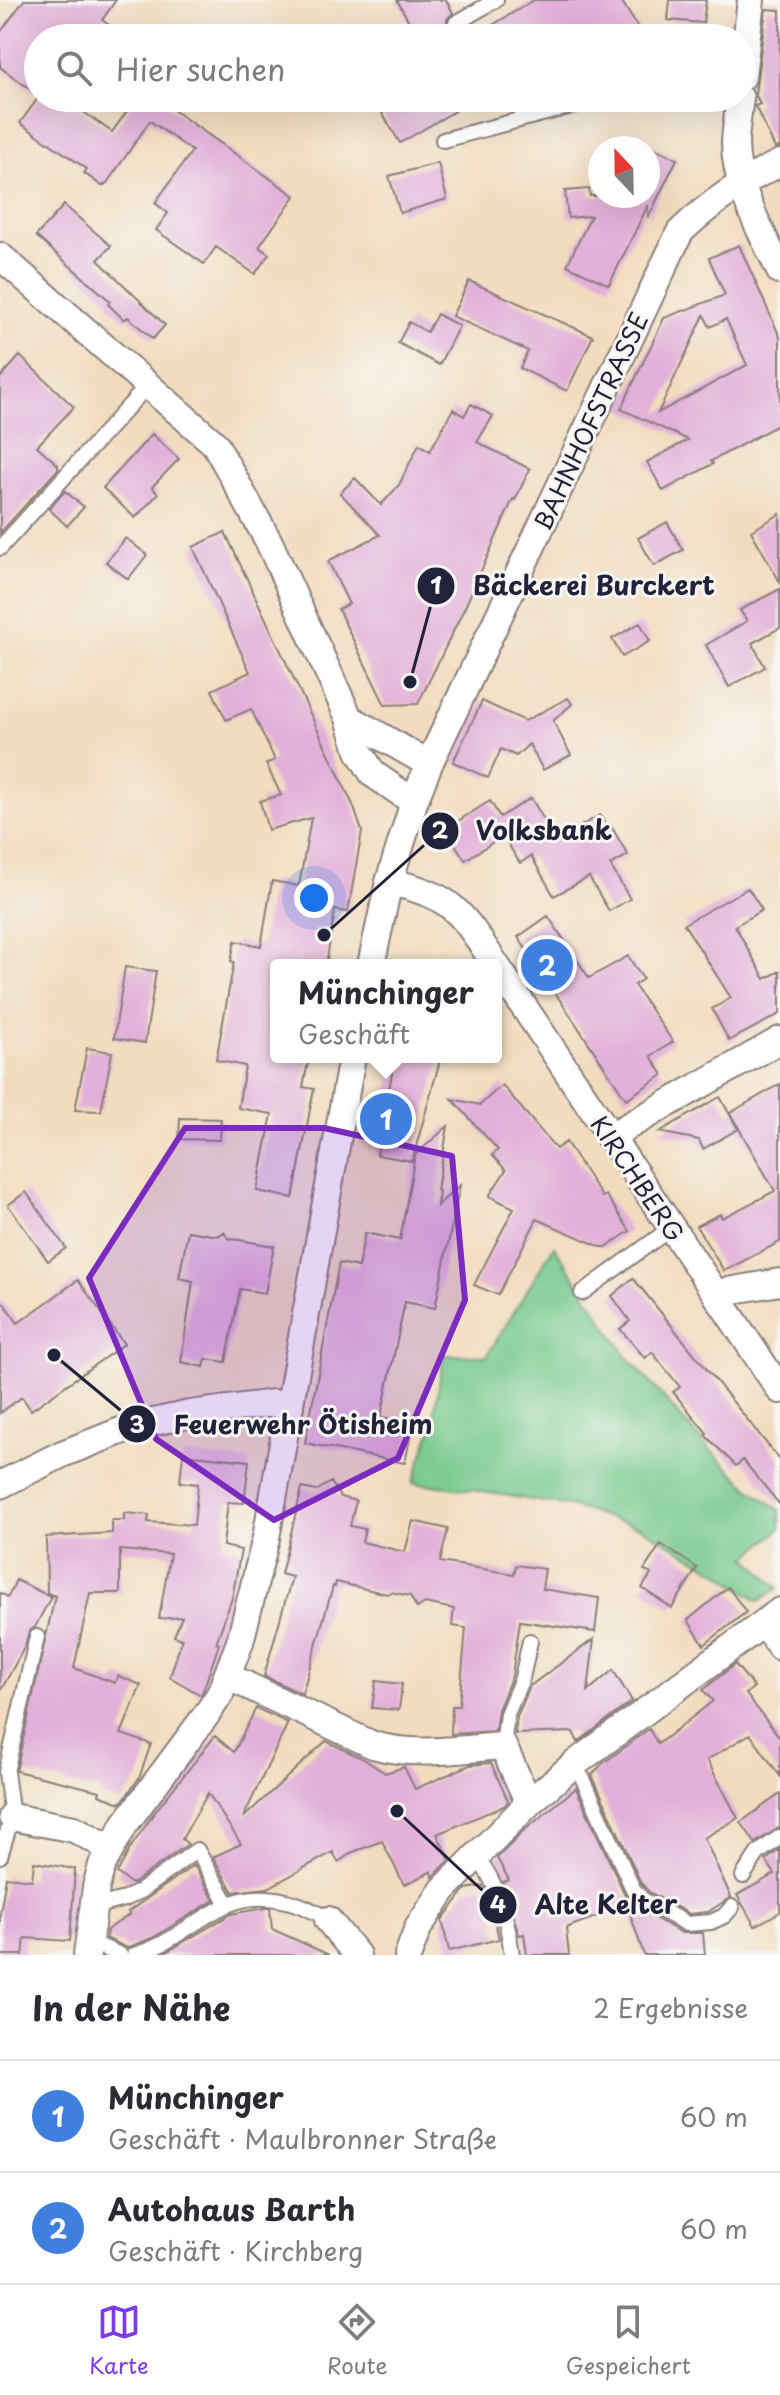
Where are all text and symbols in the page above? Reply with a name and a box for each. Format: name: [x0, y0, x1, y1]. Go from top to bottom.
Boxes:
search box: [24, 24, 756, 112]
icon: search: [52, 46, 96, 90]
text: Hier suchen: [116, 46, 285, 91]
north arrow: [588, 136, 660, 208]
street label: BAHNHOFSTRASSE: [524, 306, 656, 536]
callout: Bäckerei Burckert: [416, 561, 731, 611]
text: Bäckerei Burckert: [473, 565, 715, 604]
text: 1: [430, 566, 442, 602]
callout: Volksbank: [420, 806, 628, 856]
text: Volksbank: [476, 810, 612, 849]
text: 2: [432, 811, 449, 847]
your location: [294, 878, 334, 918]
pin: 2: [521, 935, 573, 995]
popup: [270, 959, 502, 1063]
text: Münchinger: [298, 969, 474, 1014]
text: Geschäft: [298, 1014, 410, 1053]
pin: 1: [360, 1089, 412, 1149]
street label: KIRCHBERG: [583, 1108, 693, 1248]
callout: Feuerwehr Ötisheim: [117, 1399, 449, 1449]
text: Feuerwehr Ötisheim: [173, 1404, 433, 1443]
text: 3: [129, 1405, 145, 1441]
callout: Alte Kelter: [478, 1880, 694, 1930]
text: Alte Kelter: [535, 1884, 678, 1923]
text: 4: [490, 1885, 506, 1921]
text: In der Nähe: [32, 1981, 230, 2033]
text: 2 Ergebnisse: [593, 1988, 748, 2027]
text: Münchinger: [108, 2074, 284, 2119]
text: 1: [52, 2097, 64, 2136]
text: 60 m: [680, 2097, 748, 2136]
text: Geschäft · Maulbronner Straße: [108, 2119, 497, 2158]
text: Autohaus Barth: [108, 2186, 355, 2231]
text: 2: [49, 2209, 67, 2248]
text: 60 m: [680, 2209, 748, 2248]
text: Geschäft · Kirchberg: [108, 2231, 363, 2270]
tab: Karte: [89, 2300, 149, 2381]
tab: Route: [327, 2300, 387, 2381]
tab: Gespeichert: [566, 2300, 691, 2381]

